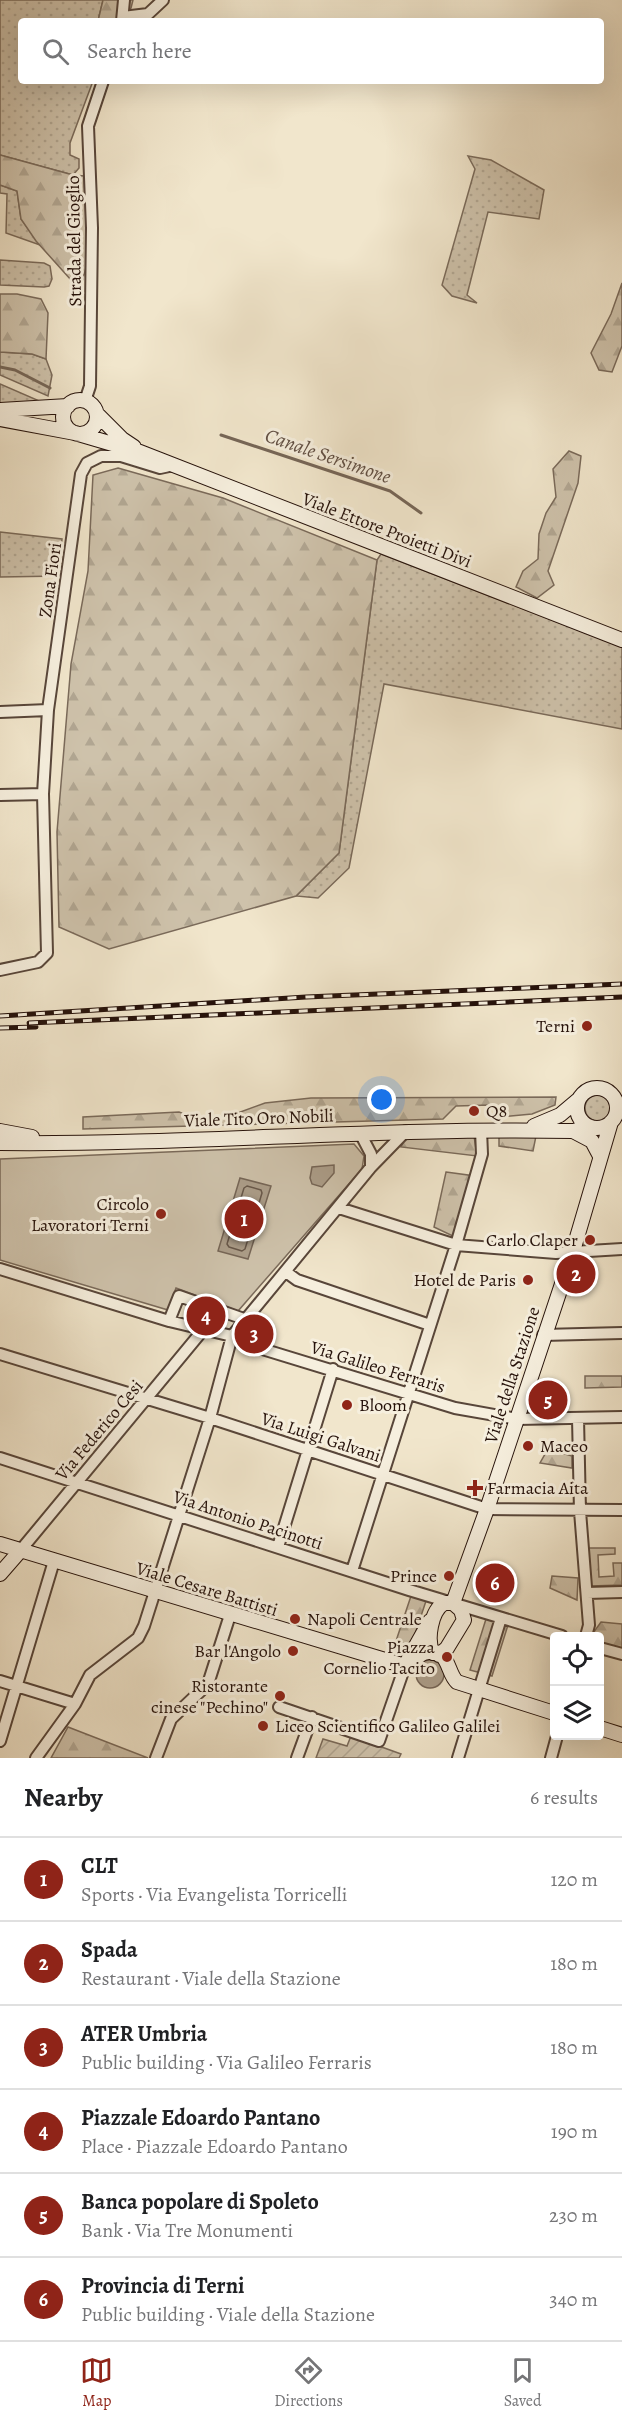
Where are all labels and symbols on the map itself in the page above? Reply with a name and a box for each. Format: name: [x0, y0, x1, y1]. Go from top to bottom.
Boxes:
street label: Strada del Gioglio: [61, 175, 87, 307]
water label: Canale Sersimone: [261, 422, 395, 490]
street label: Viale Ettore Proietti Divi: [298, 486, 475, 573]
street label: Zona Fiori: [33, 541, 67, 619]
place label: Terni: [536, 1014, 575, 1038]
marker: Terni: [580, 1019, 594, 1033]
your location: [367, 1085, 396, 1114]
place label: Q8: [486, 1099, 507, 1123]
street label: Viale Tito Oro Nobili: [183, 1103, 334, 1133]
marker: Q8: [467, 1104, 481, 1118]
place label: Circolo Lavoratori Terni: [31, 1192, 149, 1237]
pin: 1: [224, 1196, 264, 1242]
marker: Circolo Lavoratori Terni: [154, 1207, 168, 1221]
place label: Carlo Claper: [486, 1228, 578, 1252]
marker: Carlo Claper: [583, 1233, 597, 1247]
pin: 2: [556, 1252, 596, 1296]
place label: Hotel de Paris: [413, 1268, 516, 1292]
marker: Hotel de Paris: [521, 1273, 535, 1287]
pin: 4: [186, 1294, 226, 1338]
street label: Viale della Stazione: [478, 1304, 545, 1447]
pin: 3: [234, 1312, 274, 1356]
street label: Via Galileo Ferraris: [307, 1335, 448, 1399]
street label: Via Federico Cesi: [49, 1375, 148, 1486]
pin: 5: [528, 1378, 568, 1422]
place label: Bloom: [359, 1393, 407, 1417]
marker: Bloom: [340, 1398, 354, 1412]
street label: Via Luigi Galvani: [257, 1406, 384, 1468]
place label: Maceo: [540, 1434, 588, 1458]
marker: Maceo: [521, 1439, 535, 1453]
place label: Farmacia Aita: [487, 1476, 589, 1500]
marker: Farmacia Aita: [468, 1481, 482, 1495]
street label: Via Antonio Pacinotti: [169, 1484, 326, 1556]
street label: Viale Cesare Battisti: [132, 1556, 281, 1622]
pin: 6: [476, 1560, 514, 1606]
place label: Prince: [390, 1564, 437, 1588]
marker: Prince: [442, 1569, 456, 1583]
place label: Napoli Centrale: [307, 1607, 422, 1631]
marker: Napoli Centrale: [288, 1612, 302, 1626]
place label: Piazza Cornelio Tacito: [323, 1635, 436, 1680]
place label: Bar l'Angolo: [194, 1639, 281, 1663]
marker: Bar l'Angolo: [286, 1644, 300, 1658]
marker: Piazza Cornelio Tacito: [440, 1650, 454, 1664]
place label: Ristorante cinese "Pechino": [151, 1674, 268, 1719]
marker: Ristorante cinese "Pechino": [273, 1689, 287, 1703]
place label: Liceo Scientifico Galileo Galilei: [275, 1714, 500, 1738]
marker: Liceo Scientifico Galileo Galilei: [256, 1719, 270, 1733]

